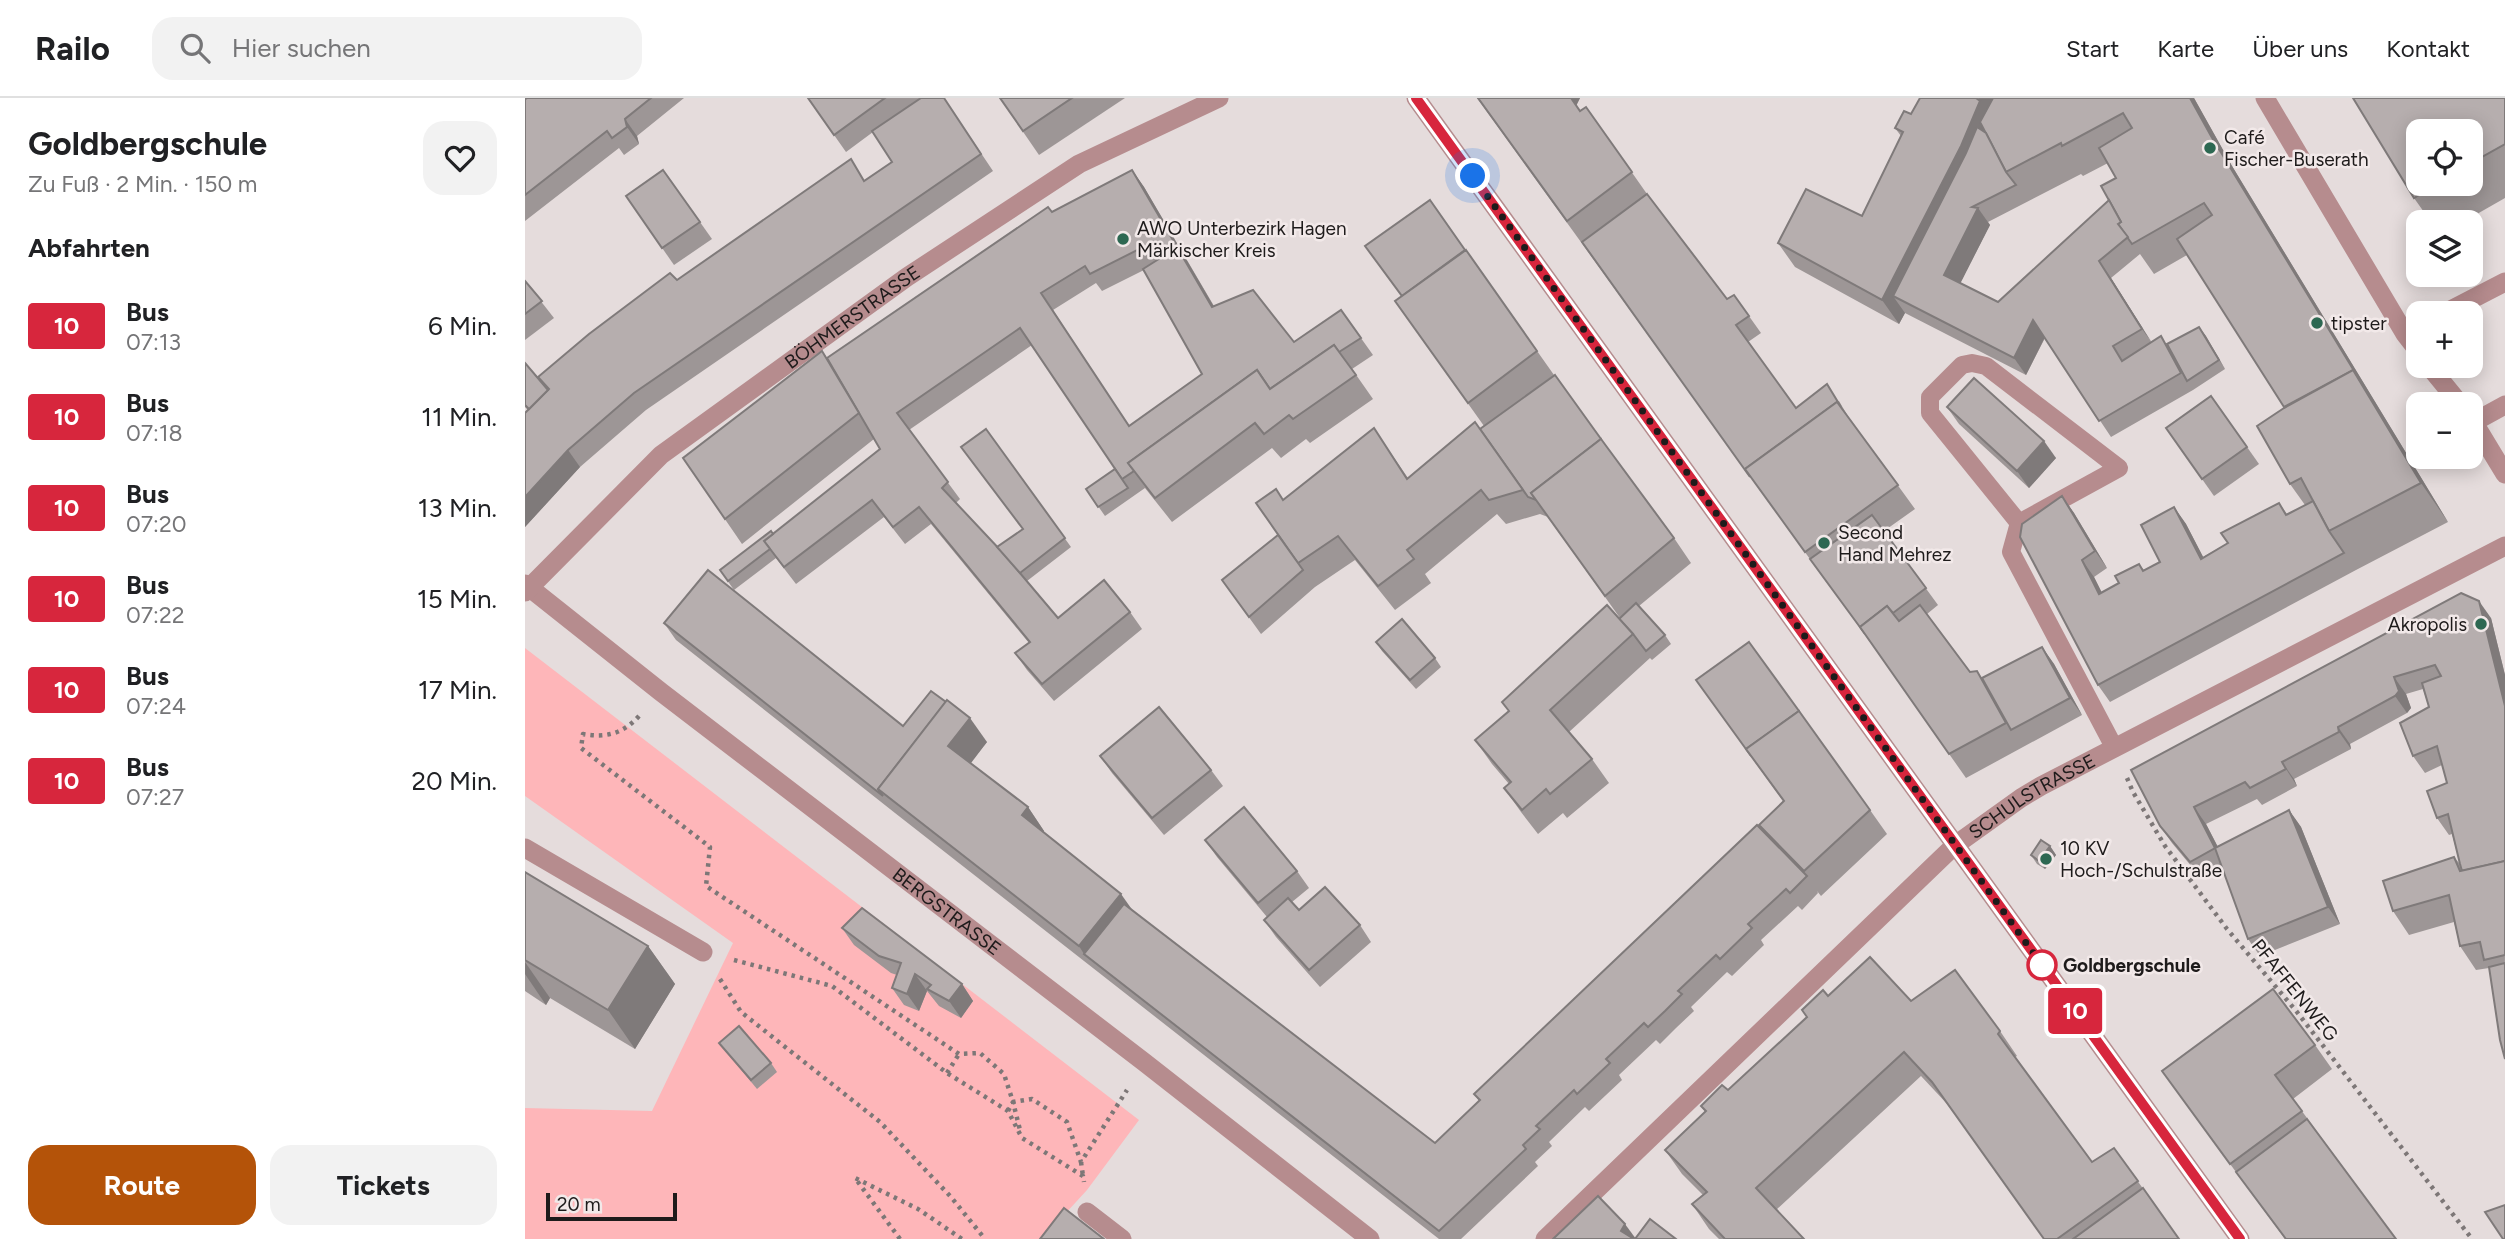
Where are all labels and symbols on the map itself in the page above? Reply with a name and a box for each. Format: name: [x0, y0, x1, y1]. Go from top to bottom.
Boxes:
place label: Café Fischer-Buserath: [2224, 126, 2369, 171]
marker: Café Fischer-Buserath: [2202, 140, 2218, 156]
your location: [1455, 158, 1490, 193]
place label: AWO Unterbezirk Hagen Märkischer Kreis: [1137, 217, 1347, 262]
marker: AWO Unterbezirk Hagen Märkischer Kreis: [1115, 231, 1131, 247]
street label: BÖHMERSTRASSE: [780, 260, 924, 373]
place label: tipster: [2331, 312, 2387, 335]
marker: tipster: [2309, 315, 2325, 331]
place label: Second Hand Mehrez: [1838, 521, 1952, 566]
marker: Second Hand Mehrez: [1816, 535, 1832, 551]
place label: Akropolis: [2388, 613, 2467, 636]
marker: Akropolis: [2473, 616, 2489, 632]
street label: SCHULSTRASSE: [1964, 749, 2099, 843]
place label: 10 KV Hoch-/Schulstraße: [2060, 837, 2222, 882]
marker: 10 KV Hoch-/Schulstraße: [2038, 851, 2054, 867]
street label: BERGSTRASSE: [888, 862, 1006, 960]
street label: PFAFFENWEG: [2247, 934, 2343, 1046]
marker: Goldbergschule: [2027, 950, 2057, 980]
place label: Goldbergschule: [2063, 954, 2201, 977]
line badge: 10: [2043, 988, 2107, 1034]
scale bar: [546, 1190, 677, 1222]

